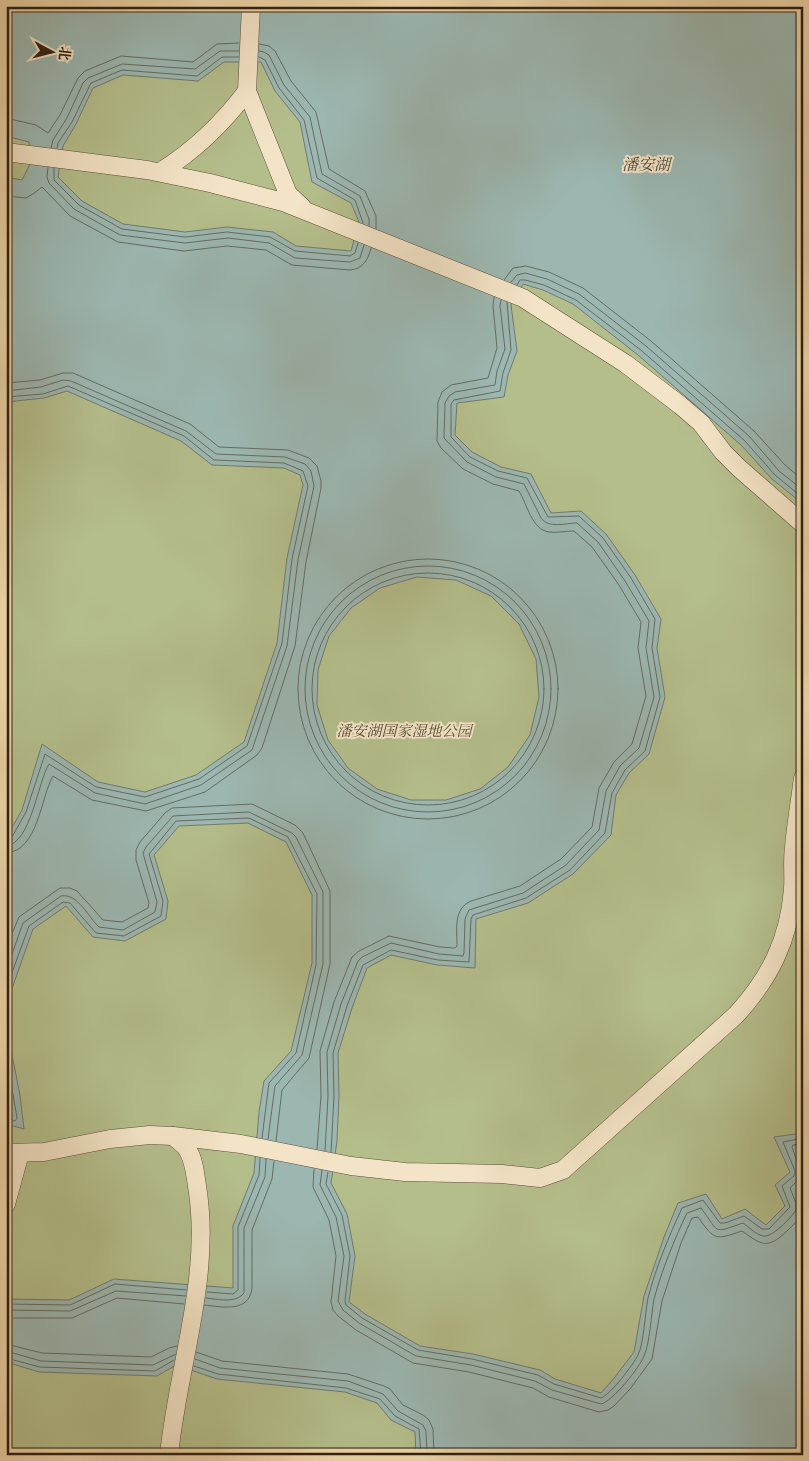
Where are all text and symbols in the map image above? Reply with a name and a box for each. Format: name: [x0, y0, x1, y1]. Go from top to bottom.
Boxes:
north arrow: [28, 28, 78, 78]
text: 北: [55, 46, 75, 62]
water label: 潘安湖: [622, 154, 673, 174]
park label: 潘安湖国家湿地公园: [336, 721, 473, 740]

